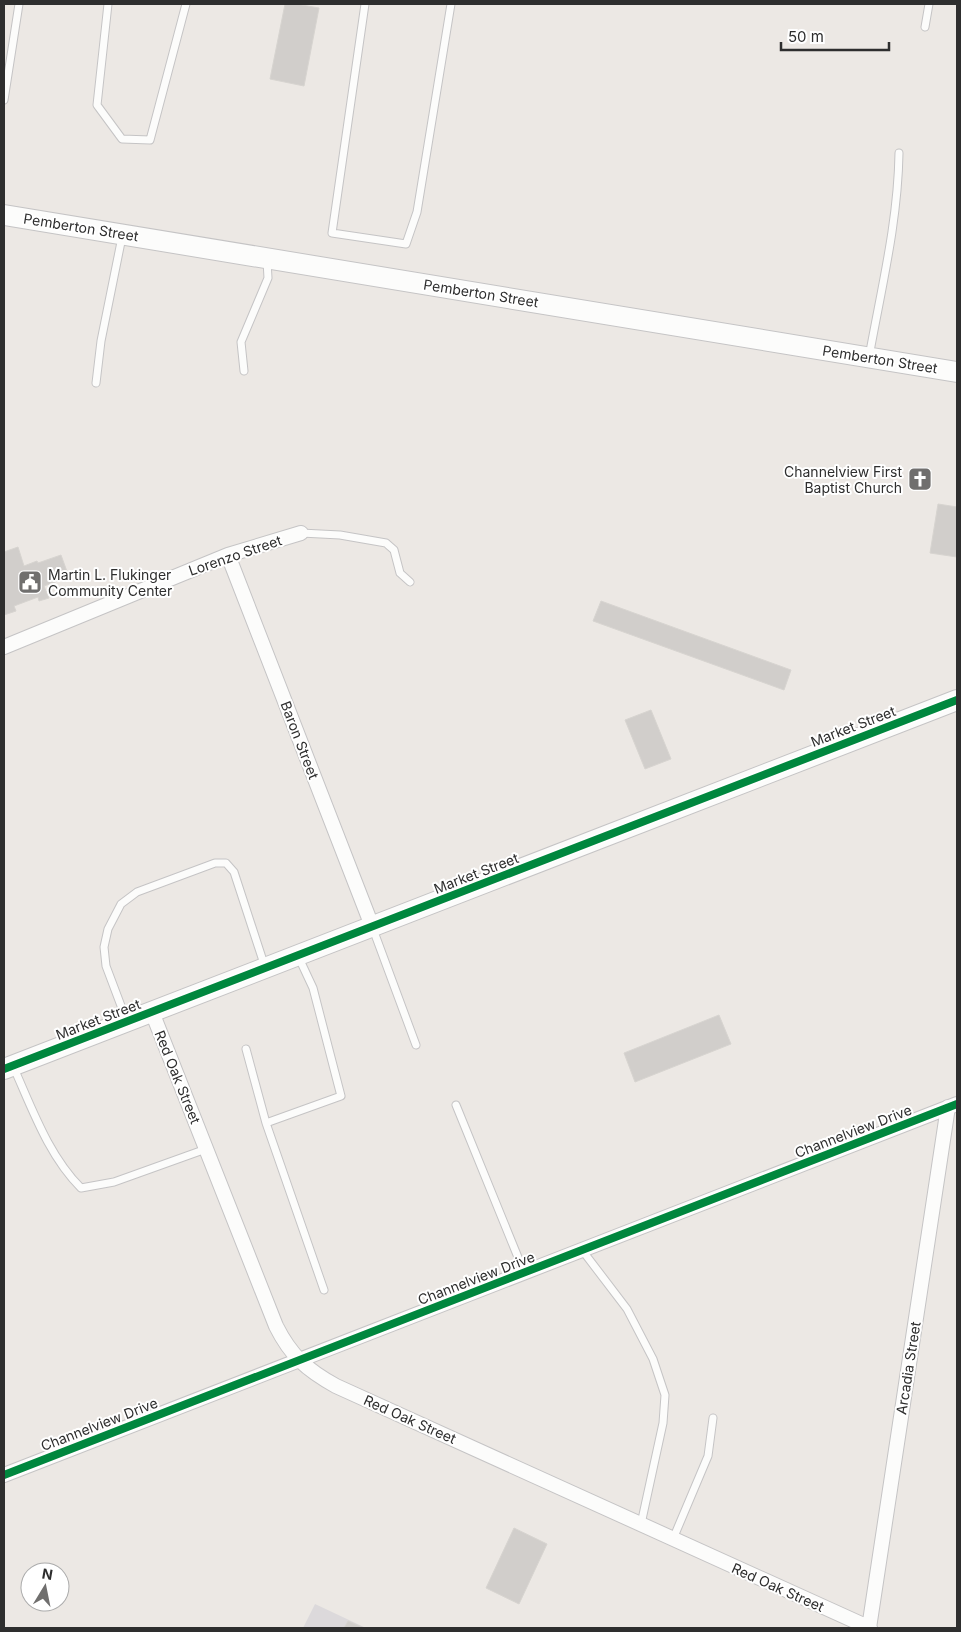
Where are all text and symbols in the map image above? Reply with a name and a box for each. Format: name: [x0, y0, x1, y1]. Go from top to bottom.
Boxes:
scale bar: [781, 20, 888, 52]
text: 50 m: [788, 27, 824, 46]
street label: Pemberton Street: [22, 210, 140, 245]
street label: Pemberton Street: [422, 276, 540, 311]
street label: Pemberton Street: [821, 342, 939, 377]
place label: Channelview First Baptist Church: [784, 463, 902, 496]
church icon: Channelview First Baptist Church: [907, 466, 933, 492]
street label: Lorenzo Street: [186, 531, 284, 579]
place label: Martin L. Flukinger Community Center: [48, 566, 172, 599]
public building icon: Martin L. Flukinger Community Center: [17, 569, 43, 595]
street label: Baron Street: [277, 699, 323, 782]
street label: Market Street: [808, 702, 898, 750]
street label: Market Street: [431, 849, 521, 897]
street label: Market Street: [53, 995, 143, 1043]
street label: Red Oak Street: [152, 1028, 205, 1127]
street label: Channelview Drive: [792, 1101, 914, 1161]
street label: Channelview Drive: [415, 1248, 537, 1308]
street label: Arcadia Street: [892, 1320, 924, 1416]
street label: Red Oak Street: [361, 1391, 459, 1447]
street label: Channelview Drive: [38, 1394, 160, 1454]
street label: Red Oak Street: [729, 1559, 827, 1615]
north arrow: [20, 1562, 70, 1612]
text: N: [41, 1564, 54, 1583]

